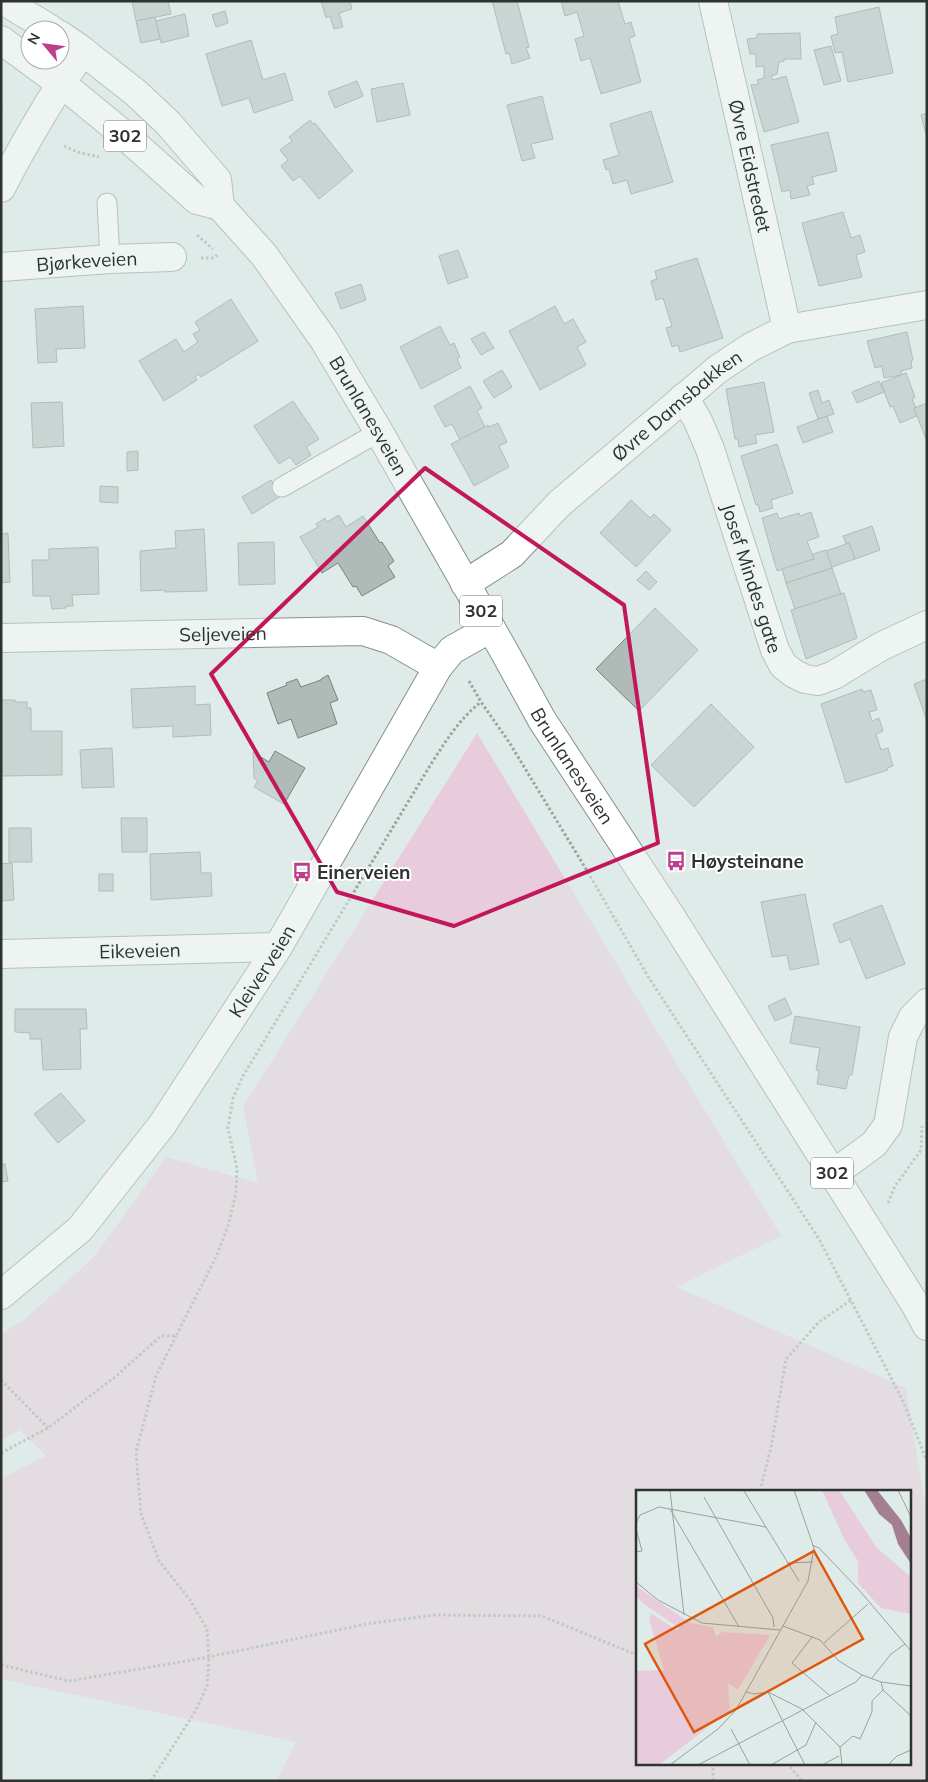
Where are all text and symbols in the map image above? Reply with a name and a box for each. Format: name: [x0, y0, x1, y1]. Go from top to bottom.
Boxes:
north arrow: [20, 20, 70, 70]
text: N: [23, 30, 44, 48]
street label: Øvre Eidstredet: [724, 97, 777, 235]
road number: 302: [104, 120, 146, 152]
street label: Bjørkeveien: [35, 246, 138, 276]
street label: Øvre Damsbakken: [607, 345, 746, 466]
street label: Brunlanesveien: [324, 352, 413, 480]
street label: Josef Mindes gate: [716, 500, 787, 656]
road number: 302: [460, 596, 502, 626]
street label: Seljeveien: [179, 621, 267, 647]
street label: Brunlanesveien: [525, 703, 619, 829]
place label: Høysteinane: [691, 849, 804, 873]
bus stop icon: Høysteinane: [665, 850, 687, 872]
place label: Einerveien: [317, 860, 411, 884]
bus stop icon: Einerveien: [291, 861, 313, 883]
street label: Kleiverveien: [223, 920, 300, 1022]
street label: Eikeveien: [99, 937, 181, 964]
road number: 302: [811, 1158, 853, 1188]
inset map: [636, 1490, 910, 1764]

